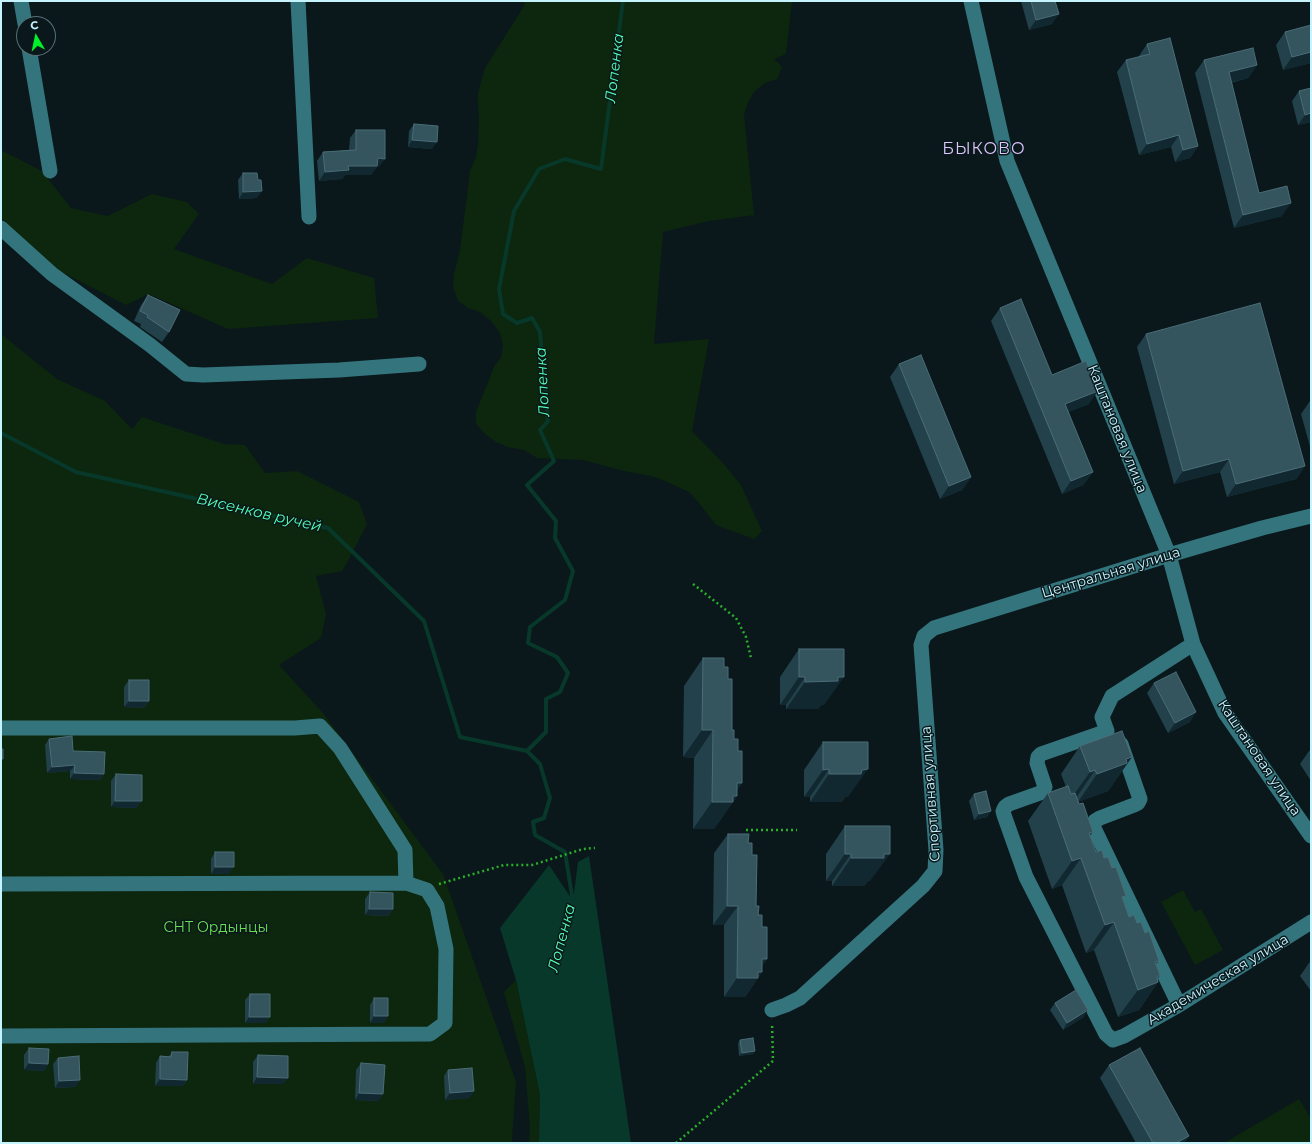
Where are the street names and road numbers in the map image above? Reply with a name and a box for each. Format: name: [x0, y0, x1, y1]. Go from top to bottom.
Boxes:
street label: Каштановая улица: [1084, 363, 1150, 495]
street label: Центральная улица: [1040, 544, 1182, 602]
street label: Каштановая улица: [1214, 697, 1304, 819]
street label: Спортивная улица: [918, 726, 944, 862]
street label: Академическая улица: [1144, 931, 1292, 1029]

